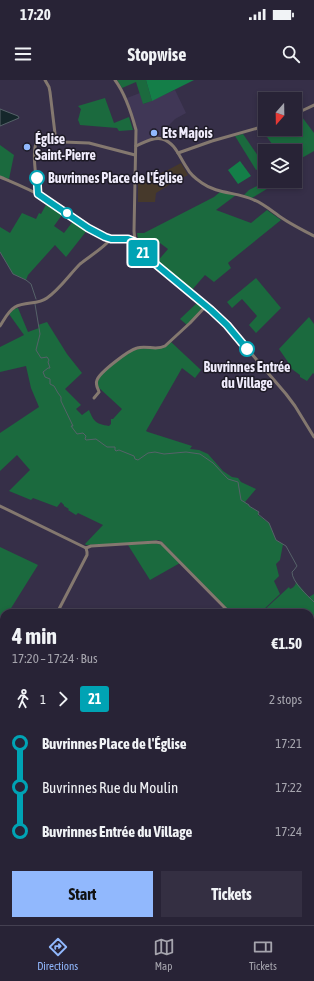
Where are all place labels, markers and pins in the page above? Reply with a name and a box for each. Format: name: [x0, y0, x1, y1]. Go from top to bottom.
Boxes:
place label: Ets Majois: [162, 125, 213, 141]
marker: Ets Majois: [149, 128, 159, 138]
place label: Église Saint-Pierre: [35, 131, 96, 163]
marker: Église Saint-Pierre: [22, 142, 32, 152]
marker: Buvrinnes Place de l'Église: [29, 170, 45, 186]
place label: Buvrinnes Place de l'Église: [48, 170, 183, 186]
unlabelled marker: [61, 207, 73, 219]
marker: Buvrinnes Entrée du Village: [239, 341, 255, 357]
place label: Buvrinnes Entrée du Village: [204, 359, 290, 391]

